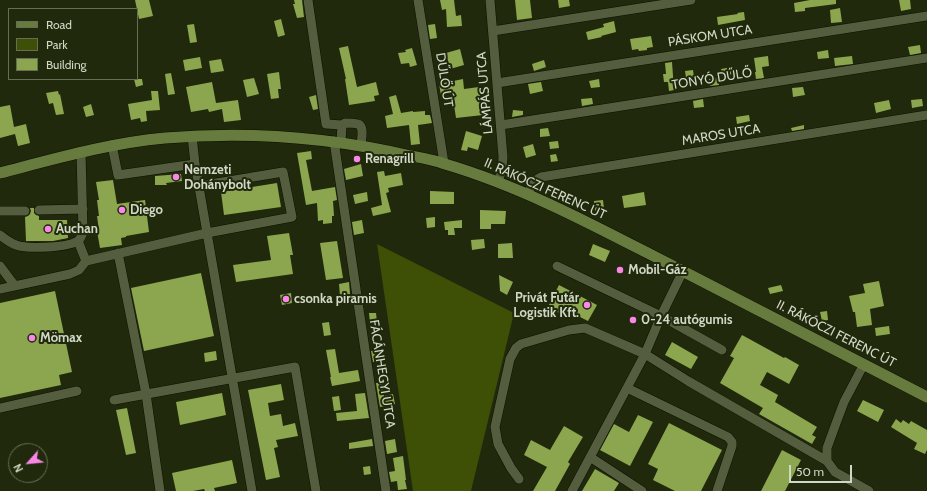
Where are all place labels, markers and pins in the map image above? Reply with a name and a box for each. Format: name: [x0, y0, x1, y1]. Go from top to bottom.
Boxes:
place label: Renagrill: [365, 151, 414, 167]
marker: Renagrill: [352, 154, 362, 164]
place label: Nemzeti Dohánybolt: [184, 162, 251, 193]
marker: Nemzeti Dohánybolt: [171, 172, 181, 182]
place label: Diego: [130, 202, 163, 218]
marker: Diego: [117, 205, 127, 215]
place label: Auchan: [56, 221, 98, 237]
marker: Auchan: [43, 224, 53, 234]
place label: Mobil-Gáz: [628, 262, 687, 278]
marker: Mobil-Gáz: [615, 265, 625, 275]
place label: Privát Futár Logistik Kft.: [513, 290, 579, 321]
place label: csonka piramis: [294, 291, 377, 307]
marker: csonka piramis: [281, 294, 291, 304]
marker: Privát Futár Logistik Kft.: [582, 300, 592, 310]
place label: 0-24 autógumis: [641, 312, 732, 328]
marker: 0-24 autógumis: [628, 315, 638, 325]
place label: Mömax: [40, 330, 82, 346]
marker: Mömax: [27, 333, 37, 343]

